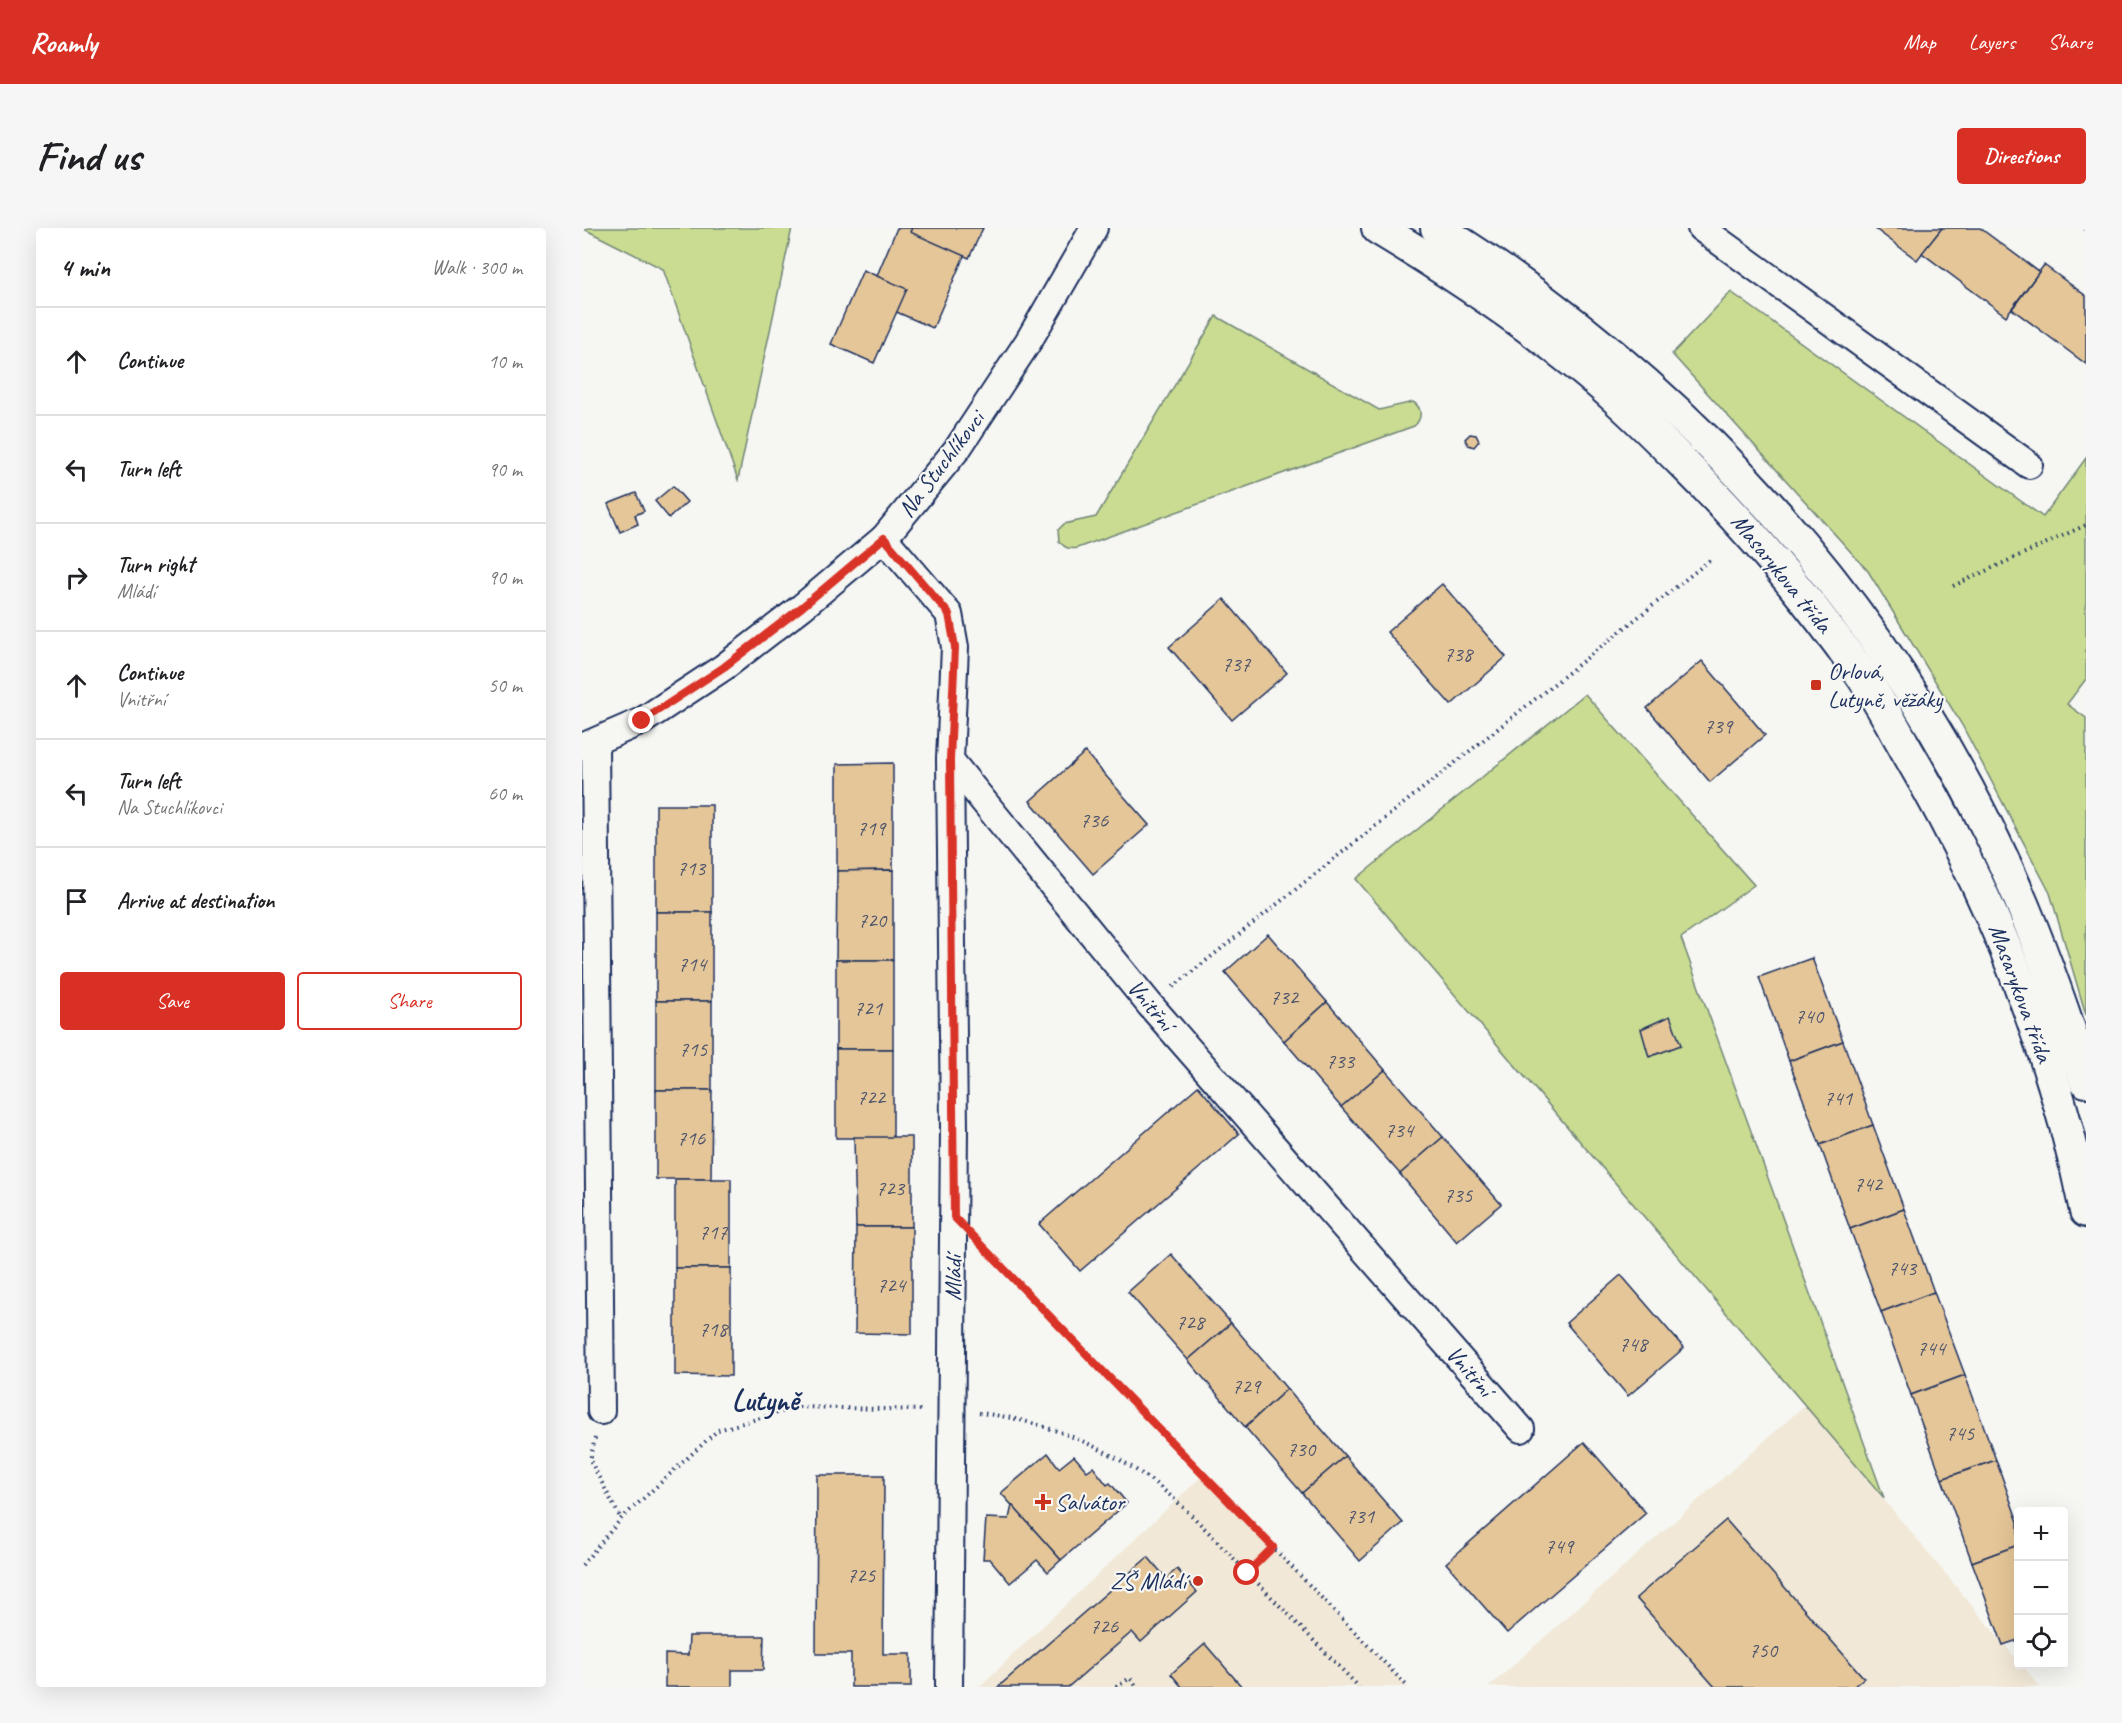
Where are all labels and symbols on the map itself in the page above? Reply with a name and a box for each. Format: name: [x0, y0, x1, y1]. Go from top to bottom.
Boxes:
street label: Na Stuchlíkovci: [891, 403, 992, 523]
street label: Masarykova třída: [1725, 507, 1840, 640]
house number: 738: [1444, 641, 1475, 667]
house number: 737: [1222, 651, 1252, 677]
place label: Orlová, Lutyně, věžáky: [1828, 656, 1944, 714]
marker: Orlová, Lutyně, věžáky: [1809, 678, 1823, 692]
route end: [628, 707, 654, 733]
house number: 739: [1704, 713, 1734, 739]
house number: 736: [1080, 807, 1109, 833]
house number: 719: [857, 815, 887, 841]
house number: 713: [677, 855, 707, 881]
house number: 720: [858, 907, 888, 933]
street label: Masarykova třída: [1982, 920, 2060, 1068]
house number: 714: [678, 951, 709, 977]
street label: Vnitřní: [1121, 973, 1184, 1040]
house number: 732: [1270, 984, 1300, 1010]
house number: 721: [854, 995, 884, 1021]
house number: 740: [1795, 1003, 1825, 1029]
house number: 715: [679, 1036, 709, 1062]
house number: 733: [1326, 1048, 1356, 1074]
house number: 722: [857, 1084, 887, 1110]
house number: 741: [1824, 1085, 1854, 1111]
house number: 734: [1385, 1117, 1416, 1143]
house number: 716: [677, 1125, 706, 1151]
house number: 742: [1854, 1171, 1884, 1197]
house number: 723: [876, 1175, 906, 1201]
house number: 735: [1444, 1182, 1474, 1208]
house number: 717: [699, 1219, 729, 1245]
street label: Mládí: [938, 1250, 968, 1301]
house number: 743: [1888, 1255, 1918, 1281]
house number: 724: [877, 1272, 908, 1298]
house number: 728: [1176, 1309, 1207, 1335]
house number: 718: [699, 1316, 730, 1342]
house number: 748: [1619, 1331, 1650, 1357]
house number: 744: [1917, 1335, 1948, 1361]
street label: Vnitřní: [1440, 1339, 1503, 1406]
house number: 729: [1232, 1373, 1262, 1399]
district label: Lutyně: [732, 1381, 803, 1420]
house number: 745: [1946, 1420, 1976, 1446]
house number: 730: [1287, 1436, 1317, 1462]
place label: Salvátor: [1055, 1487, 1127, 1517]
marker: Salvátor: [1036, 1495, 1050, 1509]
house number: 731: [1346, 1503, 1376, 1529]
house number: 749: [1545, 1533, 1575, 1559]
route start: [1233, 1559, 1259, 1585]
house number: 725: [847, 1562, 877, 1588]
place label: ZŠ Mládí: [1110, 1566, 1191, 1596]
marker: ZŠ Mládí: [1191, 1574, 1205, 1588]
house number: 726: [1090, 1613, 1119, 1639]
house number: 750: [1749, 1637, 1779, 1663]

